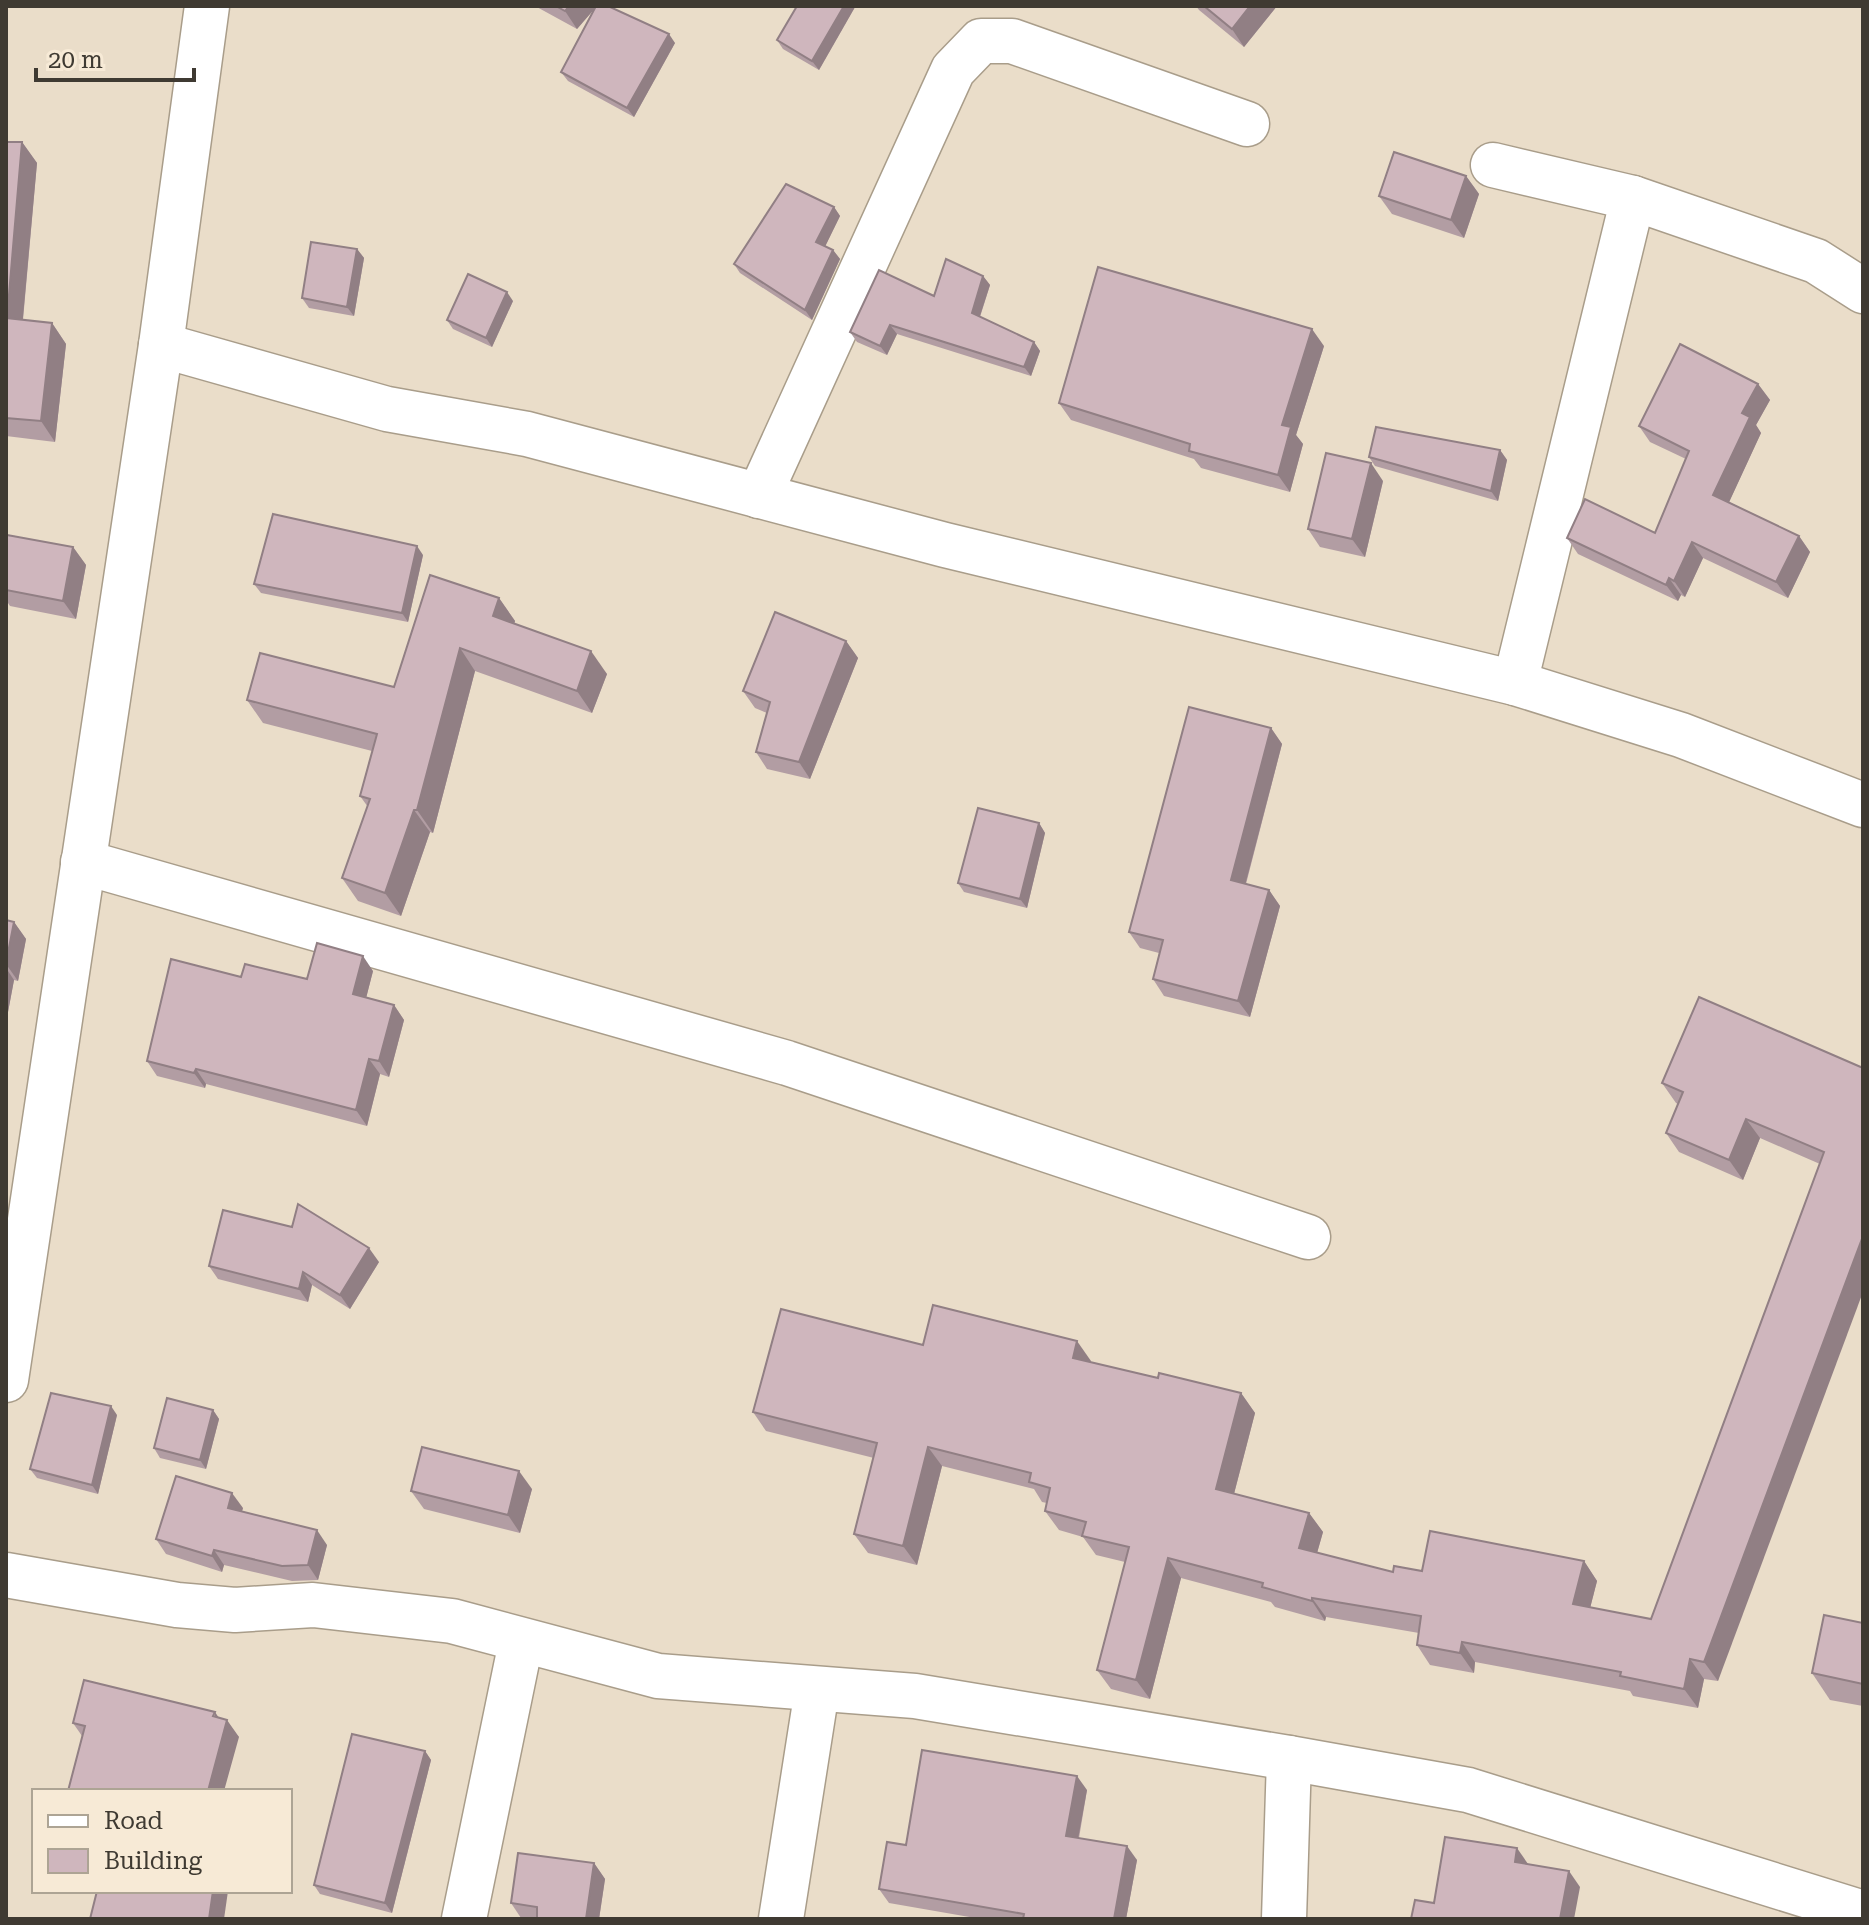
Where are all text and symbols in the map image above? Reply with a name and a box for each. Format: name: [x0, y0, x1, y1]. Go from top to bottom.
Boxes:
scale bar: [36, 32, 194, 82]
text: 20 m: [48, 46, 103, 74]
legend: [32, 1789, 292, 1893]
text: Road: [104, 1807, 163, 1835]
text: Building: [104, 1847, 202, 1875]

